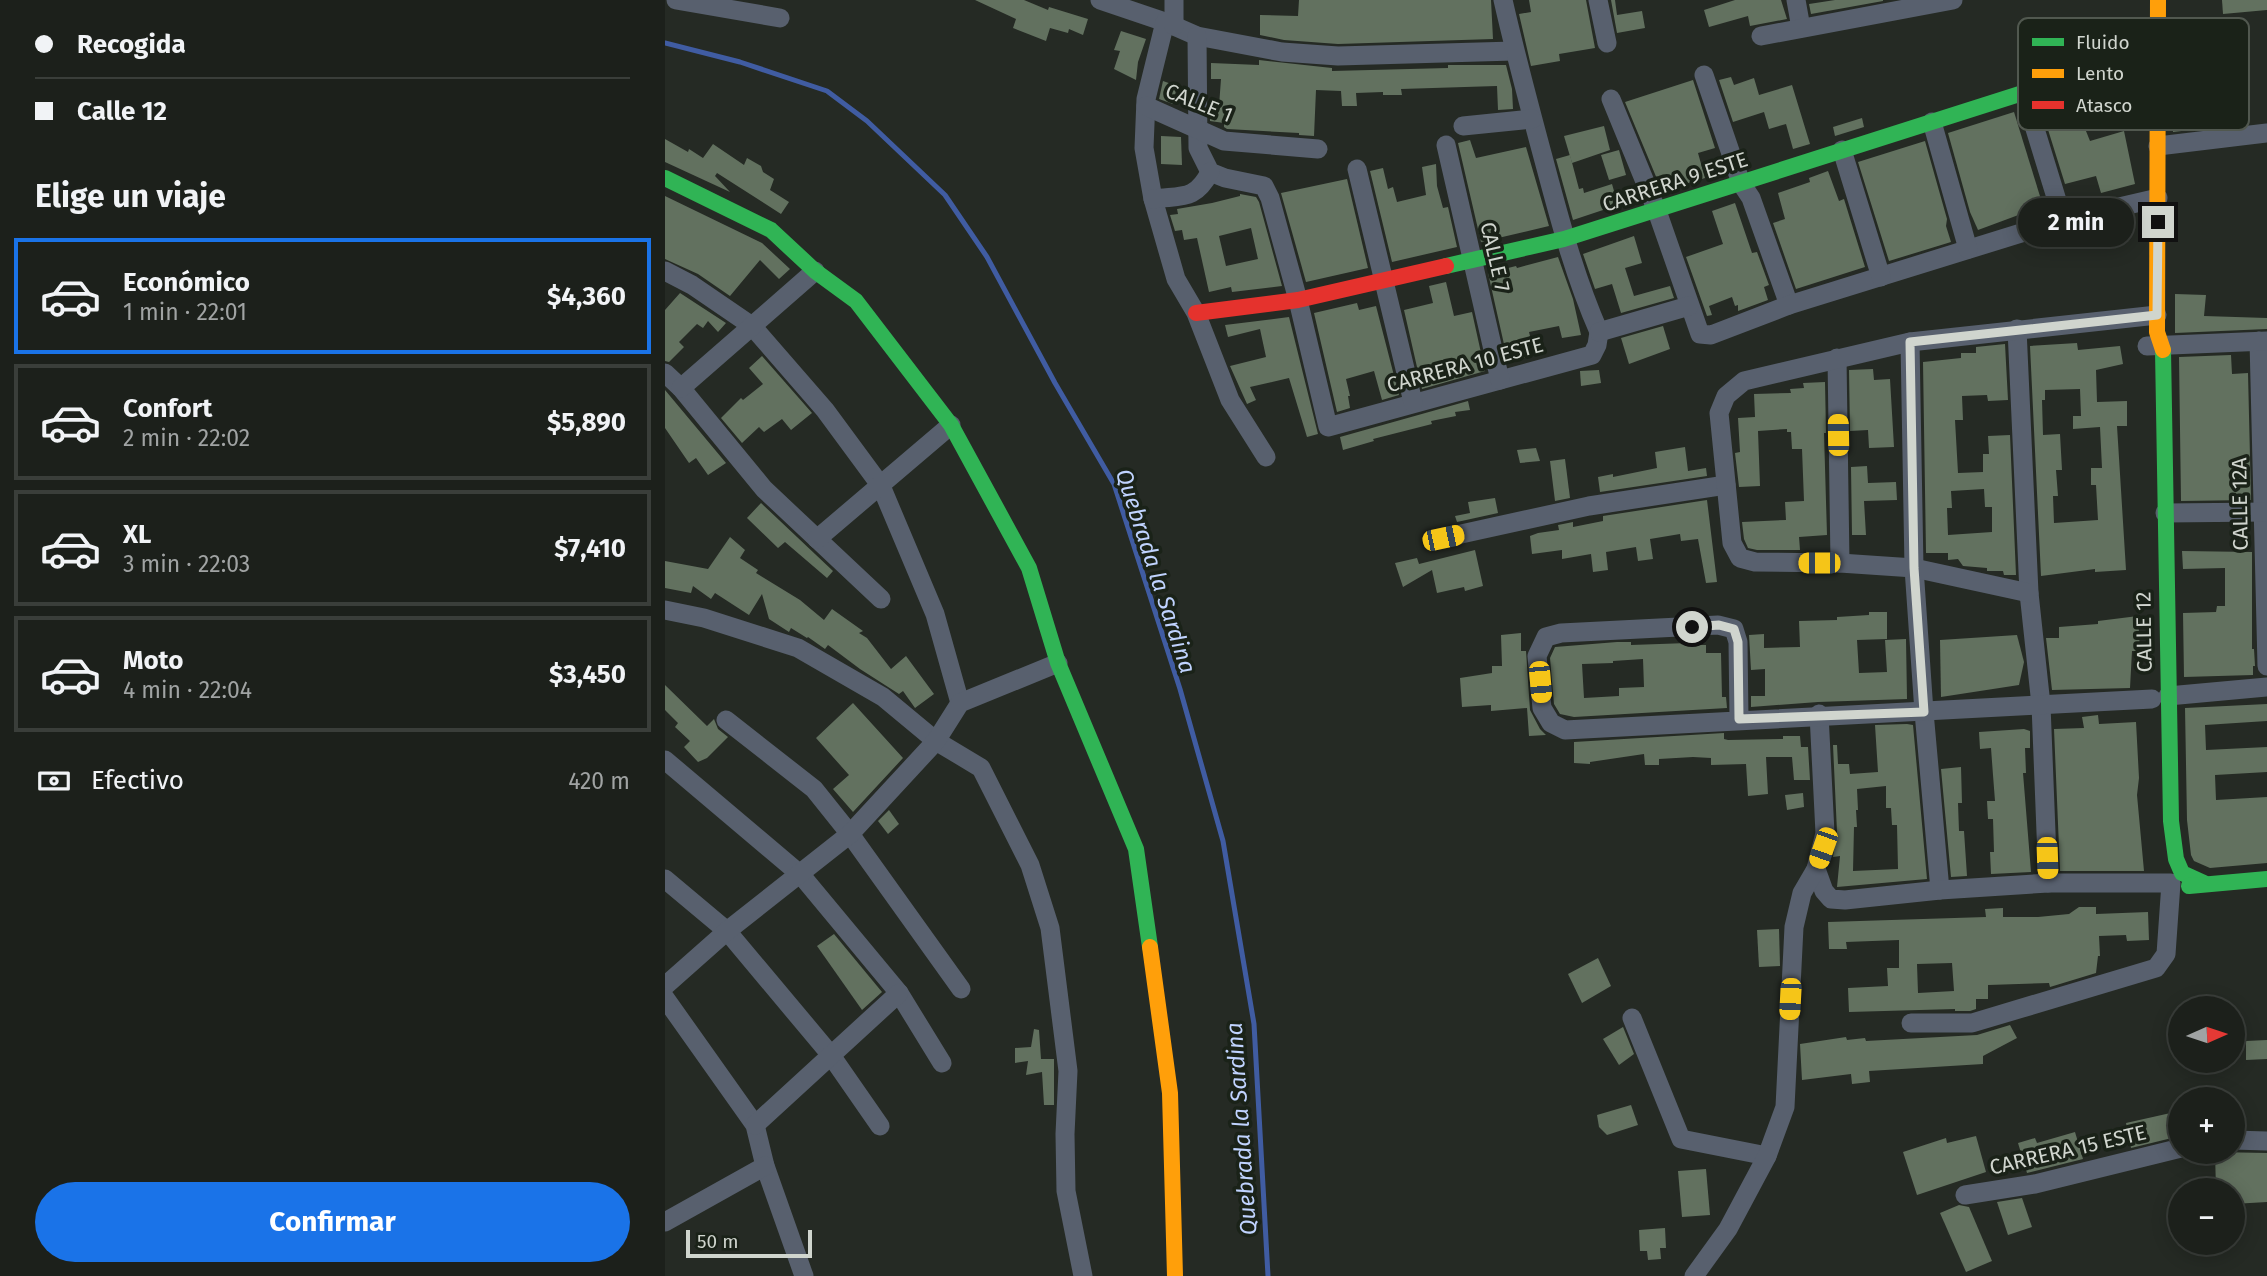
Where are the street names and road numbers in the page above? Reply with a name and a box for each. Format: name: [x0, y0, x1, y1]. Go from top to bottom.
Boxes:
street label: CALLE 1: [1161, 78, 1237, 128]
street label: CARRERA 9 ESTE: [1599, 146, 1751, 218]
street label: CALLE 7: [1474, 220, 1516, 294]
street label: CARRERA 10 ESTE: [1384, 332, 1546, 398]
street label: CALLE 12A: [2226, 457, 2254, 551]
street label: CALLE 12: [2130, 591, 2158, 673]
street label: CARRERA 15 ESTE: [1987, 1119, 2149, 1181]

